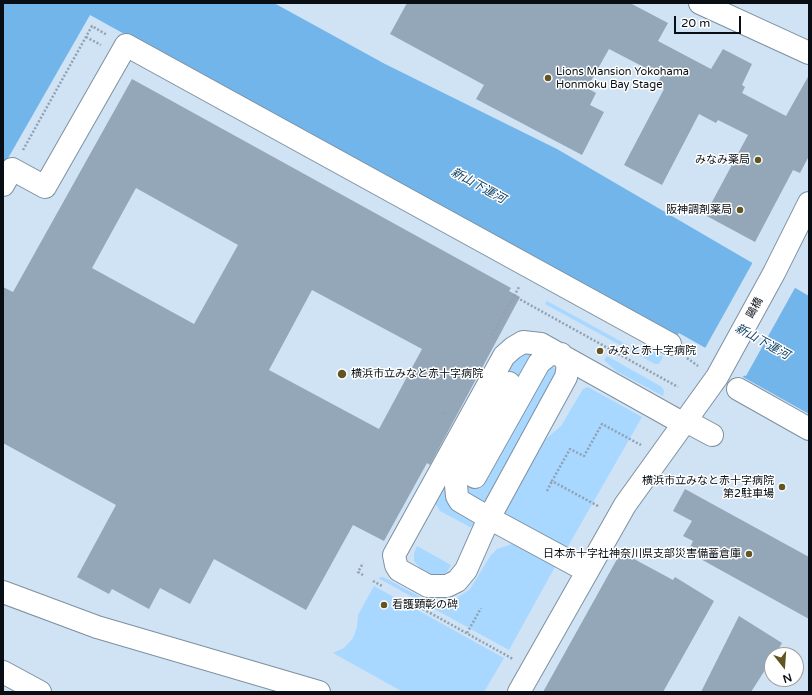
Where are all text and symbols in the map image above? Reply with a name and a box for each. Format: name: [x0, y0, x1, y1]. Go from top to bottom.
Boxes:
scale bar: [676, 8, 743, 34]
text: 20 m: [681, 16, 710, 30]
place label: Lions Mansion Yokohama Honmoku Bay Stage: [556, 65, 689, 91]
marker: Lions Mansion Yokohama Honmoku Bay Stage: [543, 73, 553, 83]
place label: みなみ薬局: [695, 153, 750, 167]
marker: みなみ薬局: [753, 155, 763, 165]
water label: 新山下運河: [448, 165, 508, 207]
place label: 阪神調剤薬局: [666, 203, 732, 217]
marker: 阪神調剤薬局: [735, 205, 745, 215]
street label: 鷗橋: [744, 295, 766, 321]
water label: 新山下運河: [732, 321, 792, 363]
place label: みなと赤十字病院: [608, 344, 696, 358]
marker: みなと赤十字病院: [595, 346, 605, 356]
place label: 横浜市立みなと赤十字病院: [351, 367, 483, 381]
marker: 横浜市立みなと赤十字病院: [336, 368, 348, 380]
place label: 横浜市立みなと赤十字病院 第2駐車場: [642, 474, 774, 500]
marker: 横浜市立みなと赤十字病院 第2駐車場: [777, 482, 787, 492]
place label: 日本赤十字社神奈川県支部災害備蓄倉庫: [543, 547, 741, 561]
marker: 日本赤十字社神奈川県支部災害備蓄倉庫: [744, 549, 754, 559]
place label: 看護顕彰の碑: [392, 598, 458, 612]
marker: 看護顕彰の碑: [379, 600, 389, 610]
north arrow: [764, 647, 804, 687]
text: N: [781, 670, 793, 686]

